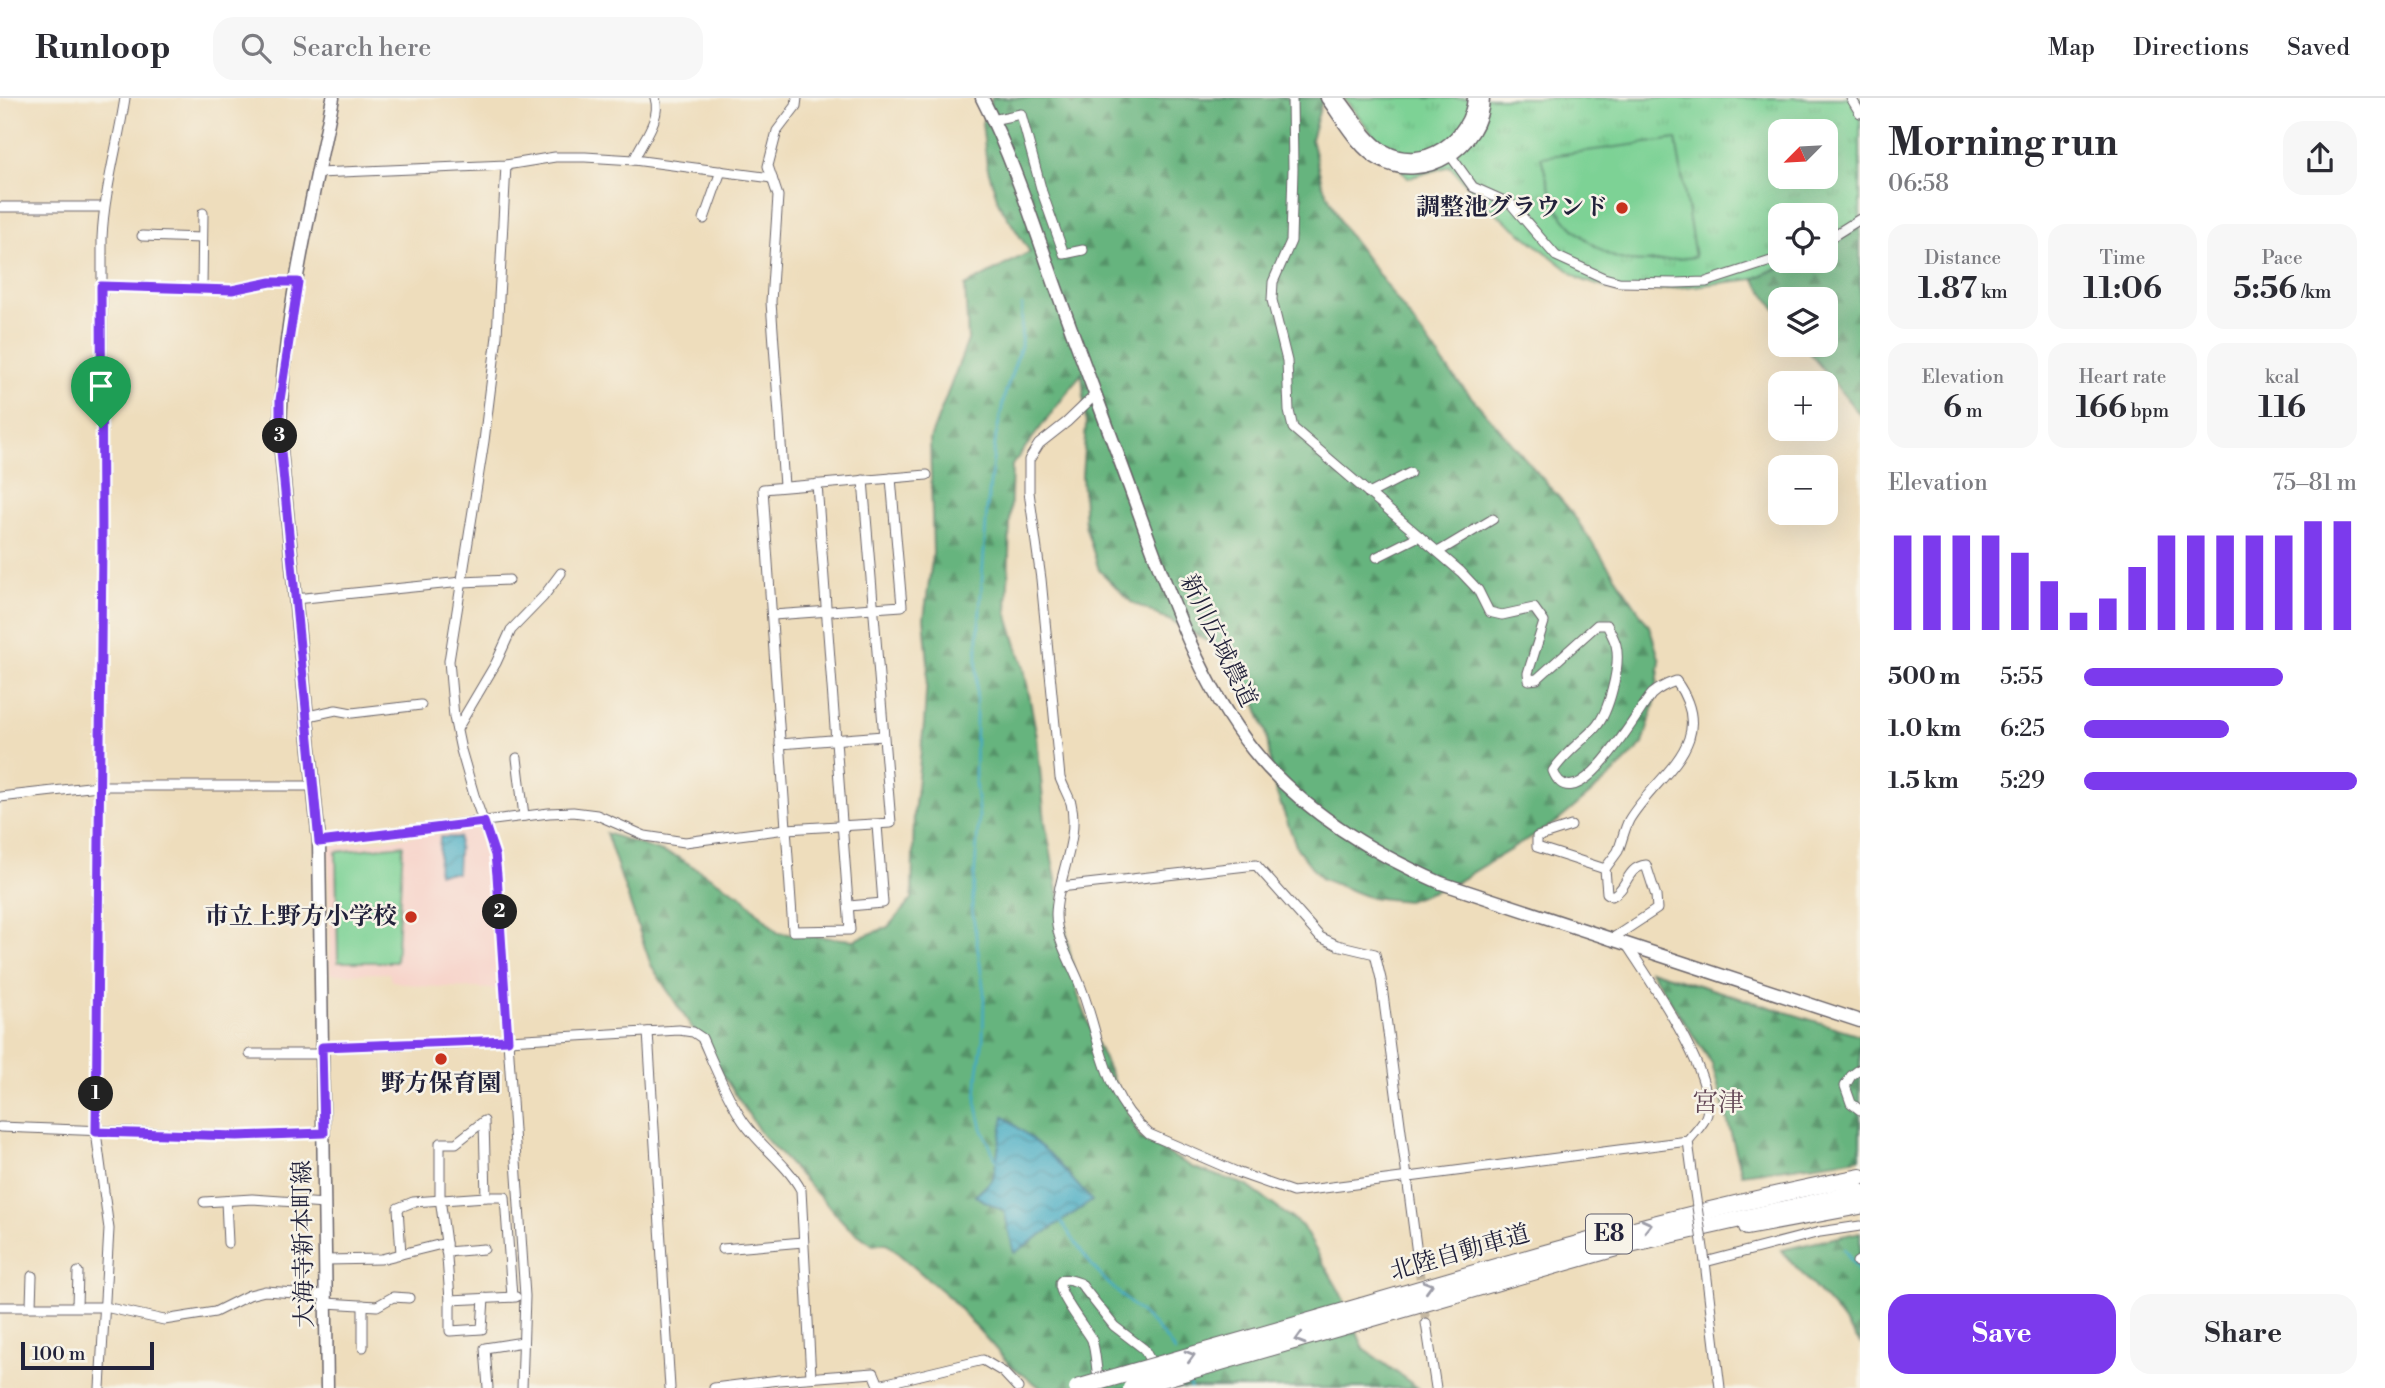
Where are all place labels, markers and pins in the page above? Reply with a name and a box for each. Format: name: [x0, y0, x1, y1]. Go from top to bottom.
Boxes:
place label: 調整池グラウンド: [1416, 193, 1608, 223]
marker: 調整池グラウンド: [1614, 200, 1630, 216]
pin: [71, 356, 131, 428]
pin: 3: [262, 418, 298, 454]
pin: 2: [482, 894, 518, 930]
place label: 市立上野方小学校: [205, 902, 397, 932]
marker: 市立上野方小学校: [403, 909, 419, 925]
marker: 野方保育園: [433, 1051, 449, 1067]
place label: 野方保育園: [381, 1069, 501, 1099]
pin: 1: [78, 1076, 114, 1112]

